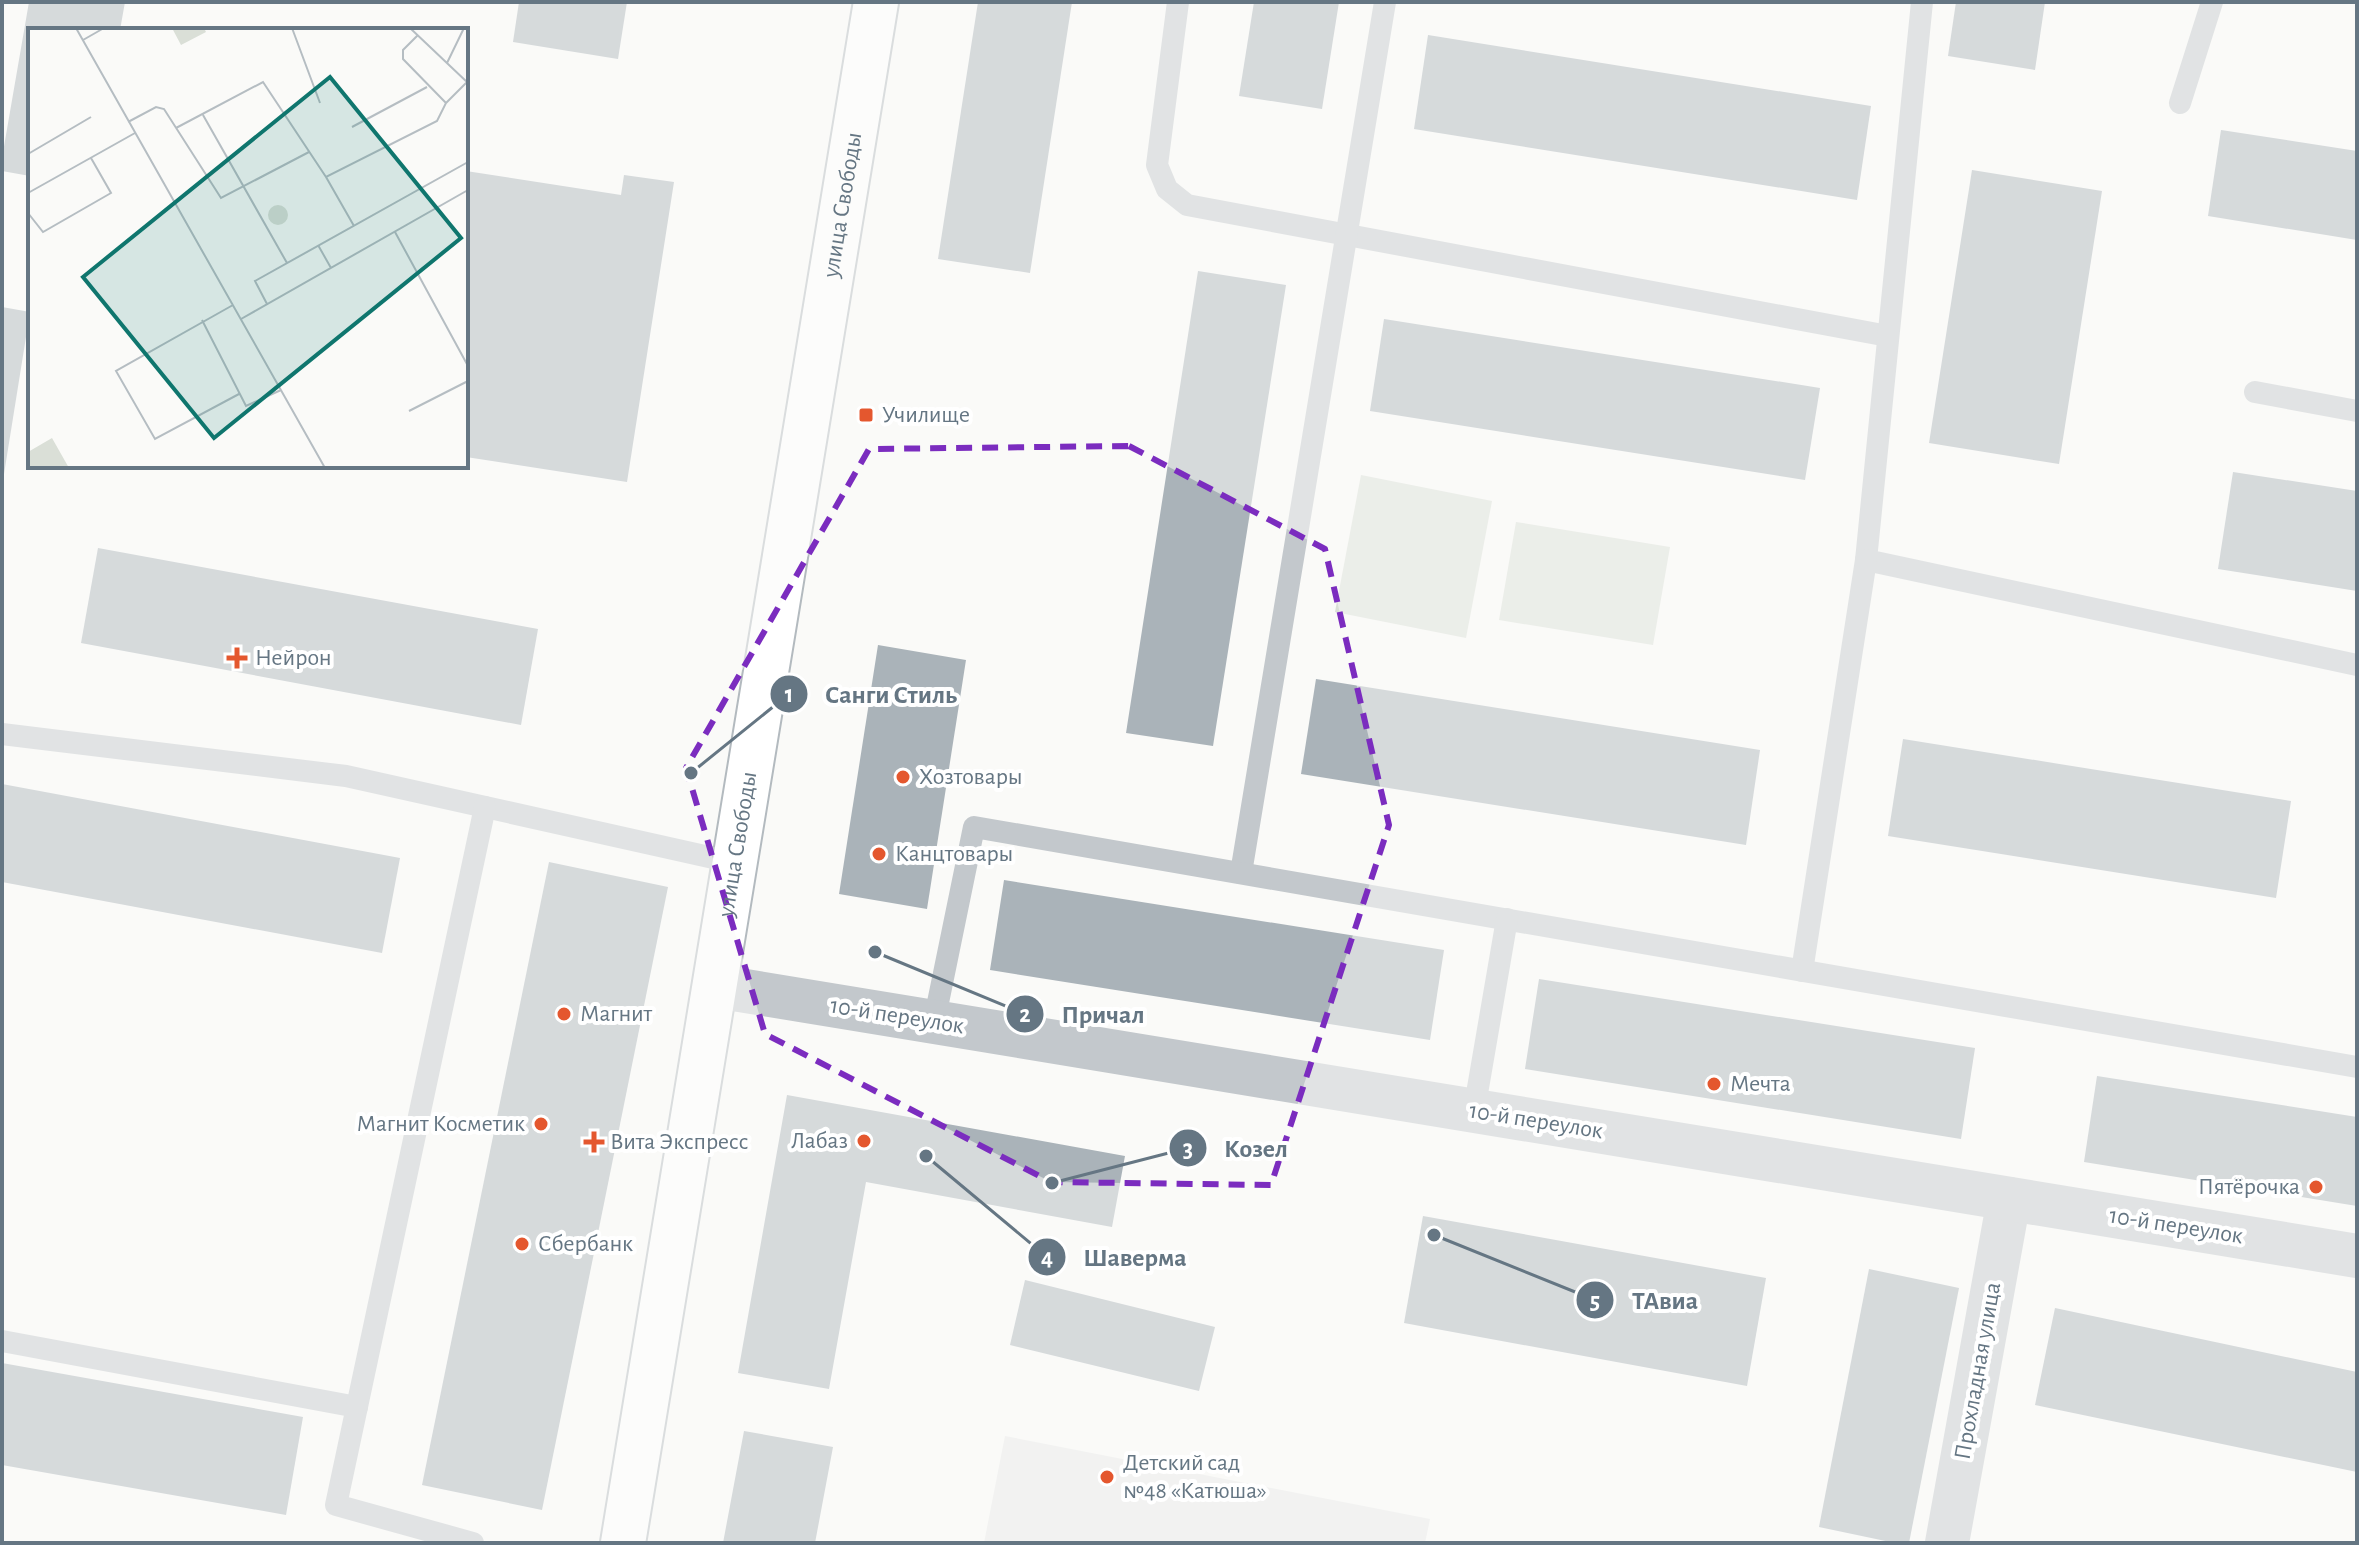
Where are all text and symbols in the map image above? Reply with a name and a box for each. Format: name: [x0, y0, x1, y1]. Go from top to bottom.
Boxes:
inset map: [28, 28, 468, 468]
street label: улица Свободы: [819, 130, 866, 280]
place label: Училище: [882, 403, 970, 427]
marker: Училище: [857, 406, 875, 424]
place label: Нейрон: [255, 646, 332, 670]
marker: Нейрон: [226, 647, 248, 669]
callout: Санги Стиль: [769, 669, 973, 719]
text: Санги Стиль: [825, 682, 957, 708]
text: 1: [785, 683, 793, 707]
place label: Хозтовары: [919, 765, 1022, 789]
marker: Хозтовары: [894, 768, 912, 786]
street label: улица Свободы: [714, 770, 761, 920]
place label: Канцтовары: [895, 842, 1013, 866]
marker: Канцтовары: [870, 845, 888, 863]
callout: Причал: [1005, 989, 1160, 1039]
street label: 10-й переулок: [828, 994, 966, 1038]
place label: Магнит: [580, 1002, 652, 1026]
text: Причал: [1061, 1002, 1145, 1028]
text: 2: [1019, 1003, 1031, 1027]
marker: Магнит: [555, 1005, 573, 1023]
place label: Мечта: [1730, 1072, 1791, 1096]
marker: Мечта: [1705, 1075, 1723, 1093]
street label: 10-й переулок: [1467, 1099, 1605, 1143]
place label: Магнит Косметик: [357, 1112, 525, 1136]
marker: Магнит Косметик: [532, 1115, 550, 1133]
callout: Козел: [1168, 1123, 1304, 1173]
place label: Лабаз: [791, 1129, 848, 1153]
place label: Вита Экспресс: [610, 1130, 749, 1154]
marker: Лабаз: [855, 1132, 873, 1150]
marker: Вита Экспресс: [585, 1133, 603, 1151]
text: Козел: [1224, 1136, 1288, 1162]
text: 3: [1183, 1138, 1193, 1162]
place label: Пятёрочка: [2198, 1175, 2300, 1199]
marker: Пятёрочка: [2307, 1178, 2325, 1196]
street label: 10-й переулок: [2107, 1204, 2245, 1248]
place label: Сбербанк: [538, 1232, 633, 1256]
callout: Шаверма: [1027, 1232, 1203, 1282]
marker: Сбербанк: [513, 1235, 531, 1253]
text: Шаверма: [1083, 1245, 1187, 1271]
text: 4: [1041, 1246, 1053, 1270]
callout: ТАвиа: [1575, 1275, 1714, 1325]
street label: Прохладная улица: [1951, 1280, 2005, 1462]
text: ТАвиа: [1632, 1288, 1698, 1314]
text: 5: [1590, 1290, 1600, 1314]
place label: Детский сад №48 «Катюша»: [1123, 1451, 1267, 1503]
marker: Детский сад №48 «Катюша»: [1098, 1468, 1116, 1486]

